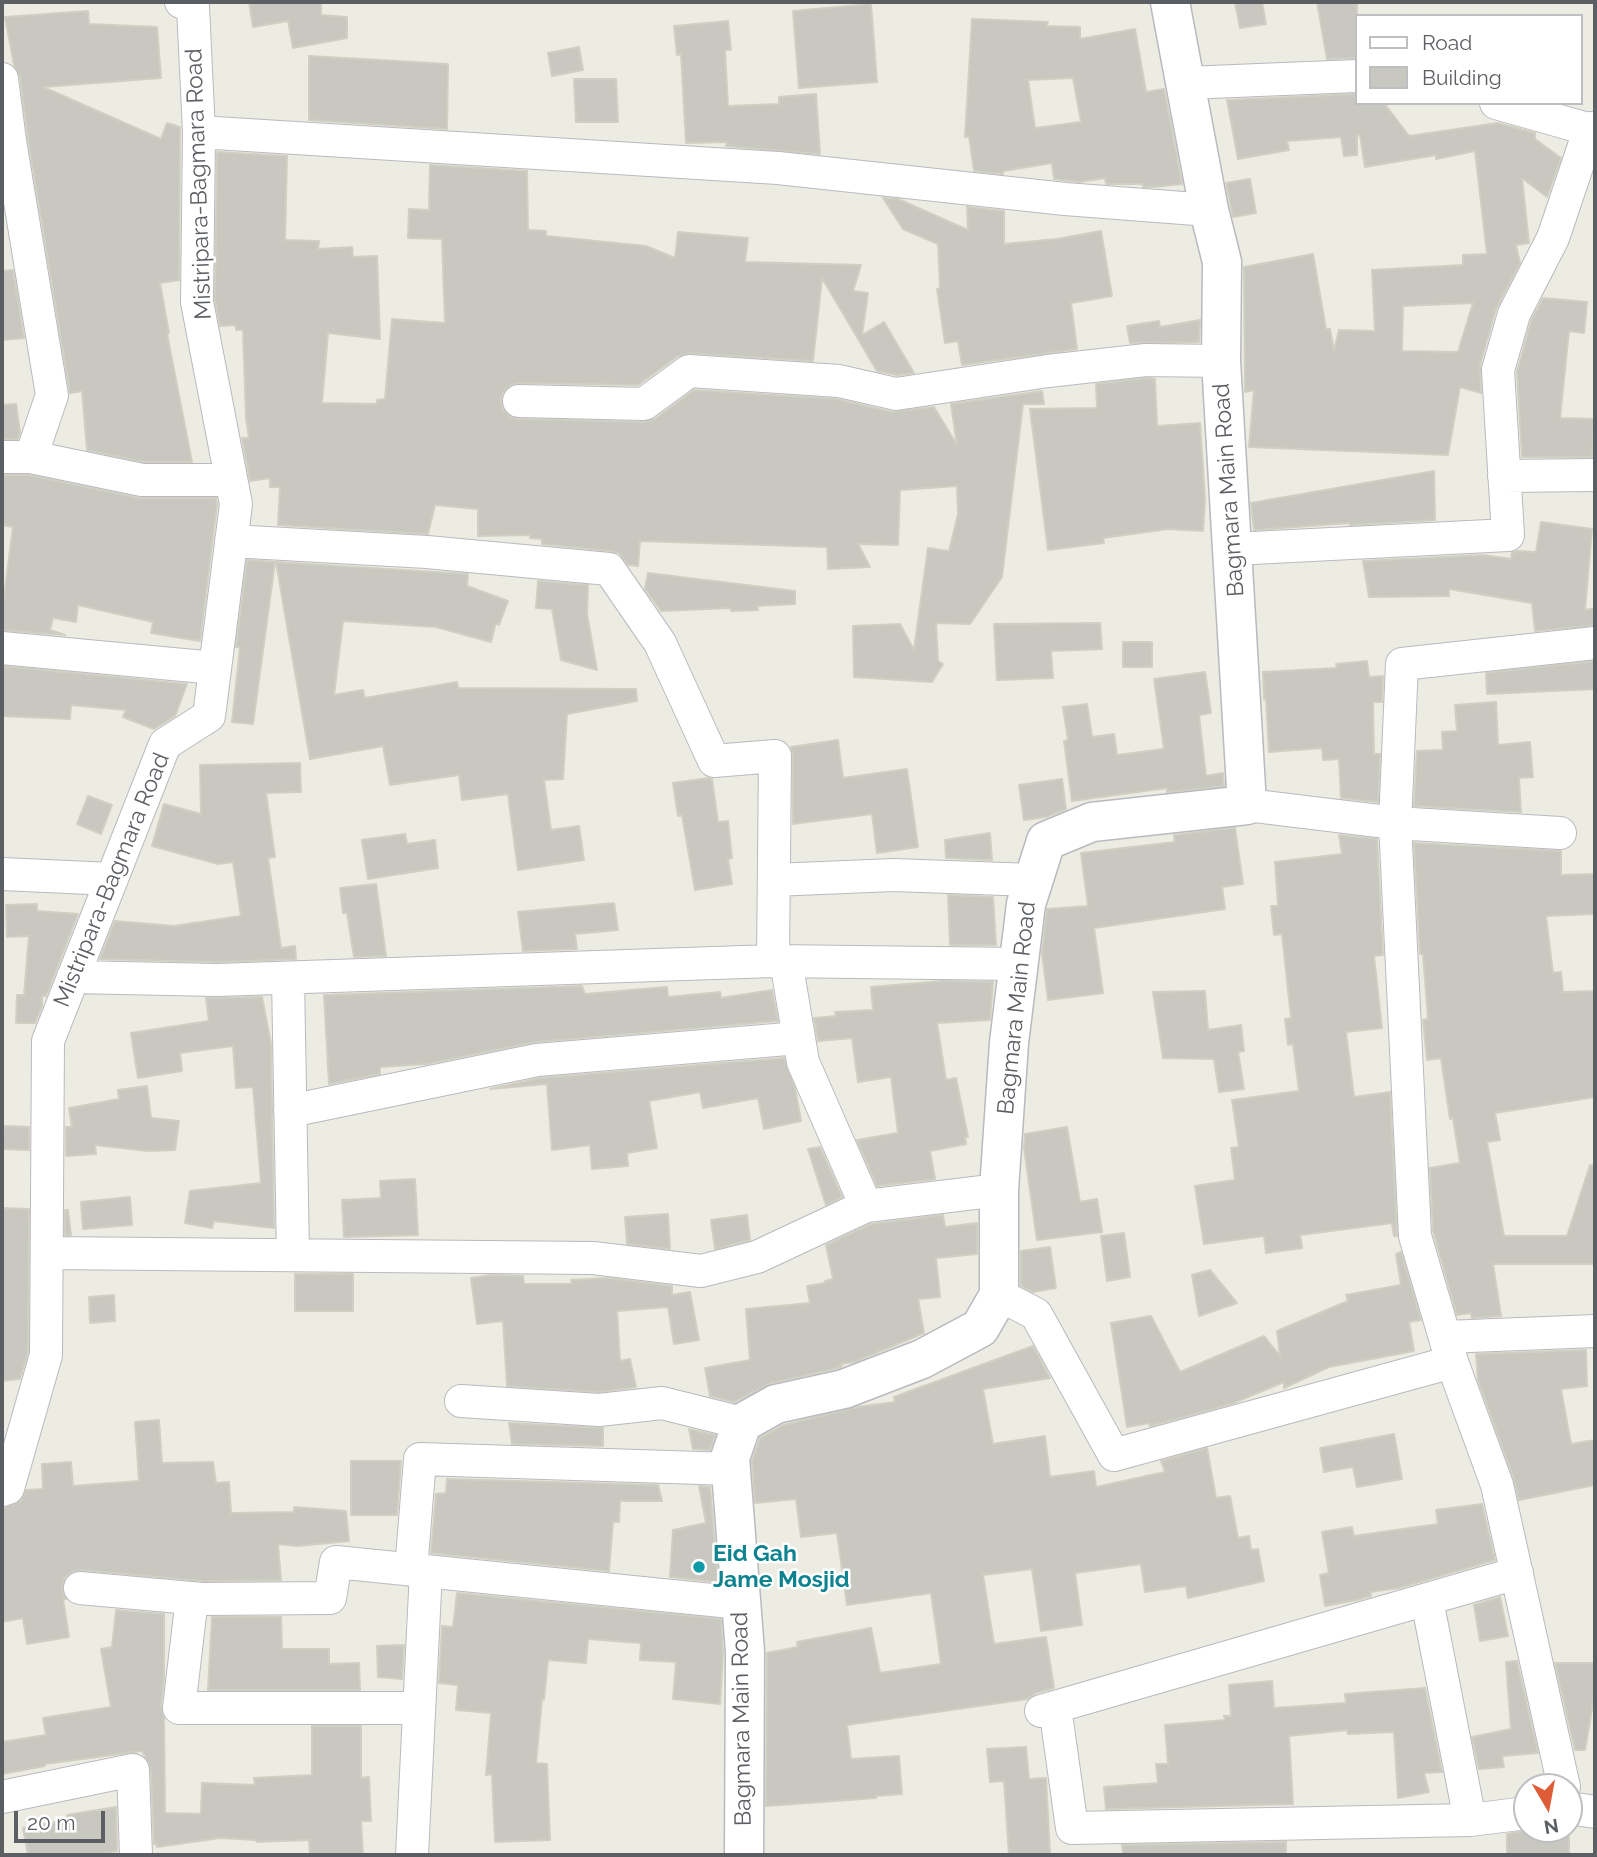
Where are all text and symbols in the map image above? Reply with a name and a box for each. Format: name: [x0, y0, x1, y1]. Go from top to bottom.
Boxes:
legend: [1356, 14, 1583, 105]
text: Road: [1422, 30, 1472, 55]
street label: Mistripara-Bagmara Road: [180, 48, 218, 320]
text: Building: [1422, 65, 1502, 90]
street label: Bagmara Main Road: [1208, 382, 1250, 598]
street label: Mistripara-Bagmara Road: [48, 749, 176, 1011]
street label: Bagmara Main Road: [992, 900, 1042, 1116]
place label: Eid Gah Jame Mosjid: [713, 1540, 850, 1594]
marker: Eid Gah Jame Mosjid: [691, 1559, 707, 1575]
street label: Bagmara Main Road: [726, 1612, 758, 1826]
north arrow: [1513, 1773, 1583, 1843]
scale bar: [18, 1798, 108, 1842]
text: 20 m: [27, 1810, 75, 1835]
text: N: [1542, 1815, 1560, 1839]

